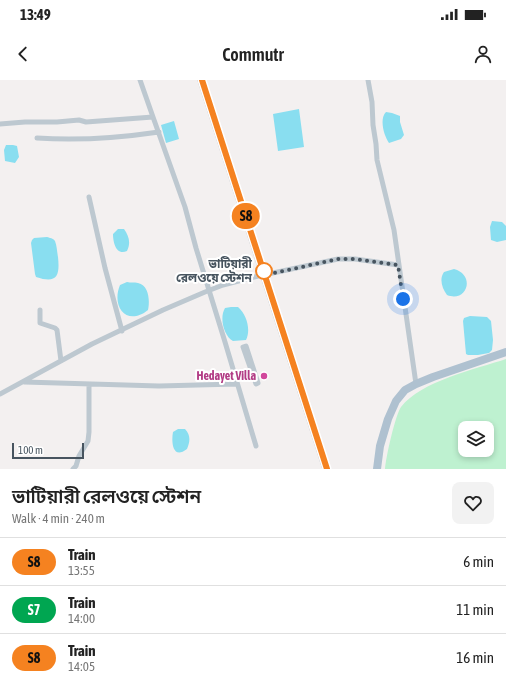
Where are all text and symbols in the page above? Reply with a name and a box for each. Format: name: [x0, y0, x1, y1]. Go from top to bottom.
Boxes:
text: 13:49: [20, 6, 51, 23]
icon: back: [12, 43, 34, 65]
icon: person: [472, 43, 494, 65]
text: Commutr: [222, 44, 284, 65]
line badge: S8: [228, 203, 264, 229]
text: S8: [240, 208, 252, 224]
place label: ভাটিয়ারী রেলওয়ে স্টেশন: [176, 256, 253, 285]
marker: ভাটিয়ারী রেলওয়ে স্টেশন: [255, 262, 273, 280]
your location: [393, 289, 413, 309]
place label: Hedayet Villa: [196, 369, 256, 383]
marker: Hedayet Villa: [259, 371, 269, 381]
map controls: [458, 421, 494, 457]
button: layers: [458, 421, 494, 457]
scale bar: [12, 441, 84, 460]
text: 100 m: [18, 444, 43, 456]
button: heart: [452, 482, 494, 524]
text: ভাটিয়ারী রেলওয়ে স্টেশন: [12, 485, 201, 507]
text: Walk · 4 min · 240 m: [12, 511, 105, 526]
text: Train: [68, 546, 96, 563]
text: 6 min: [463, 553, 494, 570]
text: S8: [28, 554, 40, 570]
text: 13:55: [68, 563, 95, 578]
text: Train: [68, 594, 96, 611]
text: 11 min: [456, 601, 494, 618]
text: S7: [28, 602, 40, 618]
text: 14:00: [68, 611, 95, 626]
text: Train: [68, 642, 96, 659]
text: 16 min: [456, 649, 494, 666]
text: S8: [28, 650, 40, 666]
text: 14:05: [68, 659, 95, 674]

